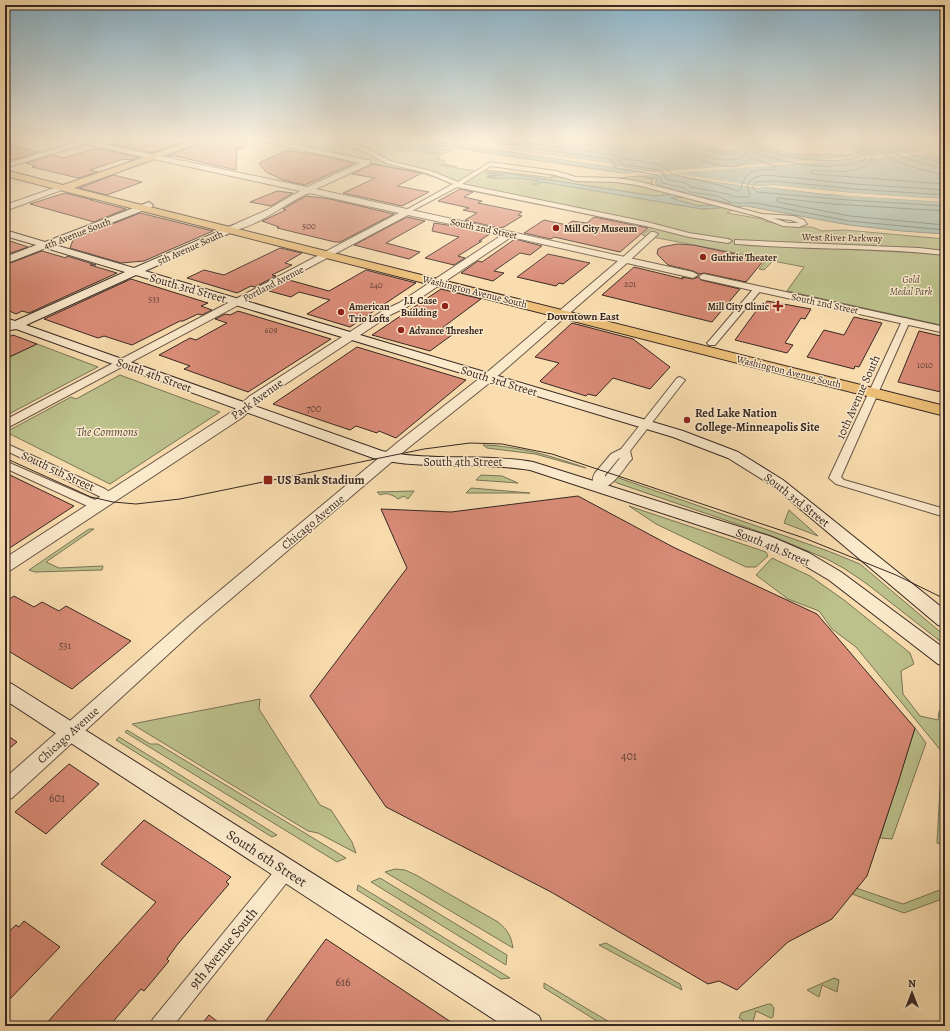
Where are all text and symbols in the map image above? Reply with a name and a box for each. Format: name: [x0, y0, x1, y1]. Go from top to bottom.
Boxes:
street label: 4th Avenue South: [42, 214, 113, 252]
street label: South 2nd Street: [449, 215, 519, 242]
house number: 500: [302, 220, 316, 232]
place label: Mill City Museum: [564, 222, 638, 235]
marker: Mill City Museum: [551, 223, 561, 233]
street label: 5th Avenue South: [155, 227, 226, 268]
street label: West River Parkway: [801, 230, 883, 245]
place label: Guthrie Theater: [711, 251, 777, 264]
marker: Guthrie Theater: [698, 252, 708, 262]
street label: Portland Avenue: [240, 262, 306, 304]
street label: South 3rd Street: [148, 269, 228, 307]
street label: Washington Avenue South: [420, 272, 529, 311]
park label: Gold Medal Park: [890, 273, 933, 298]
house number: 201: [624, 278, 636, 290]
house number: 240: [369, 279, 383, 291]
street label: South 2nd Street: [790, 290, 860, 317]
house number: 533: [148, 293, 160, 305]
place label: J.I. Case Building: [401, 294, 438, 319]
place label: American Trio Lofts: [348, 300, 390, 325]
place label: Mill City Clinic: [707, 300, 769, 313]
marker: Mill City Clinic: [772, 300, 784, 312]
marker: J.I. Case Building: [440, 301, 450, 311]
marker: American Trio Lofts: [336, 307, 346, 317]
district label: Downtown East: [547, 309, 620, 324]
house number: 609: [264, 324, 278, 336]
place label: Advance Thresher: [408, 324, 483, 337]
marker: Advance Thresher: [396, 325, 406, 335]
street label: Washington Avenue South: [734, 352, 843, 391]
street label: 10th Avenue South: [832, 352, 884, 442]
street label: South 4th Street: [114, 354, 194, 396]
house number: 1010: [917, 359, 933, 371]
street label: South 3rd Street: [459, 362, 539, 400]
street label: Park Avenue: [228, 375, 286, 423]
house number: 700: [307, 402, 321, 415]
place label: Red Lake Nation College-Minneapolis Site: [695, 405, 820, 435]
marker: Red Lake Nation College-Minneapolis Site: [682, 415, 692, 425]
park label: The Commons: [76, 424, 138, 440]
street label: South 5th Street: [19, 447, 97, 495]
street label: South 4th Street: [423, 454, 503, 470]
street label: South 3rd Street: [761, 469, 833, 531]
place label: US Bank Stadium: [277, 472, 365, 488]
marker: US Bank Stadium: [262, 474, 274, 486]
street label: Chicago Avenue: [278, 491, 348, 553]
street label: South 4th Street: [733, 524, 813, 570]
house number: 531: [59, 639, 72, 652]
street label: Chicago Avenue: [34, 703, 102, 767]
house number: 401: [621, 748, 637, 764]
house number: 601: [49, 790, 65, 806]
street label: South 6th Street: [223, 825, 311, 892]
street label: 9th Avenue South: [185, 903, 262, 993]
north arrow: [892, 973, 932, 1013]
house number: 616: [335, 974, 351, 990]
text: N: [908, 976, 916, 991]

